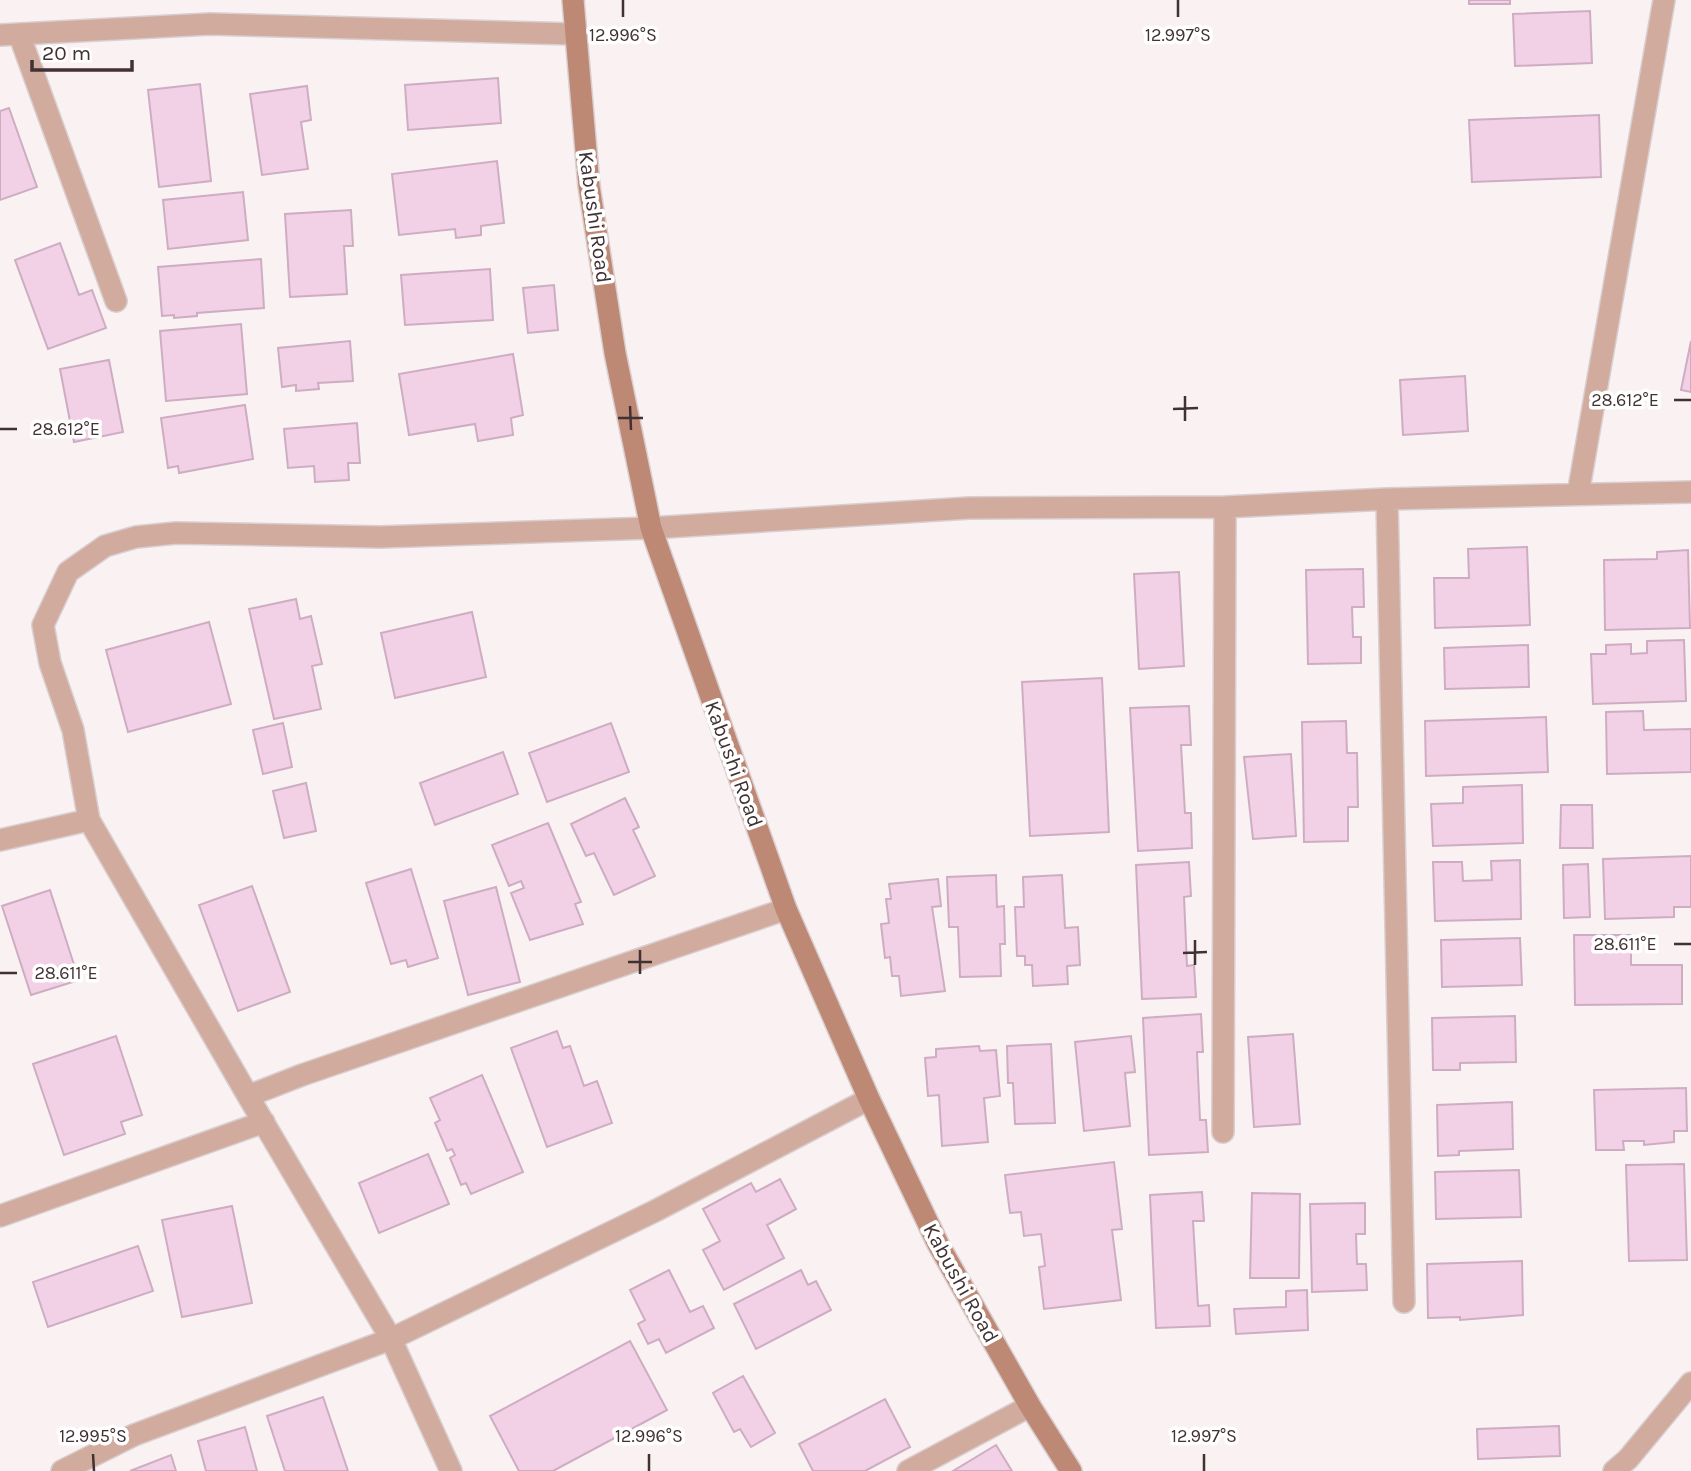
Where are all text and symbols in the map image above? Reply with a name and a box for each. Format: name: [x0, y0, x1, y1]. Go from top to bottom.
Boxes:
text: 12.996°S: [589, 24, 657, 46]
text: 12.997°S: [1145, 24, 1211, 46]
scale bar: [32, 28, 131, 72]
text: 20 m: [42, 41, 91, 65]
street label: Kabushi Road: [574, 150, 616, 284]
text: 28.612°E: [1591, 389, 1659, 411]
text: 28.612°E: [32, 418, 100, 440]
street label: Kabushi Road: [700, 698, 768, 830]
text: 28.611°E: [1593, 933, 1657, 955]
text: 28.611°E: [34, 962, 98, 984]
street label: Kabushi Road: [918, 1219, 1004, 1347]
text: 12.995°S: [59, 1425, 127, 1447]
text: 12.996°S: [615, 1425, 683, 1447]
text: 12.997°S: [1171, 1425, 1237, 1447]

